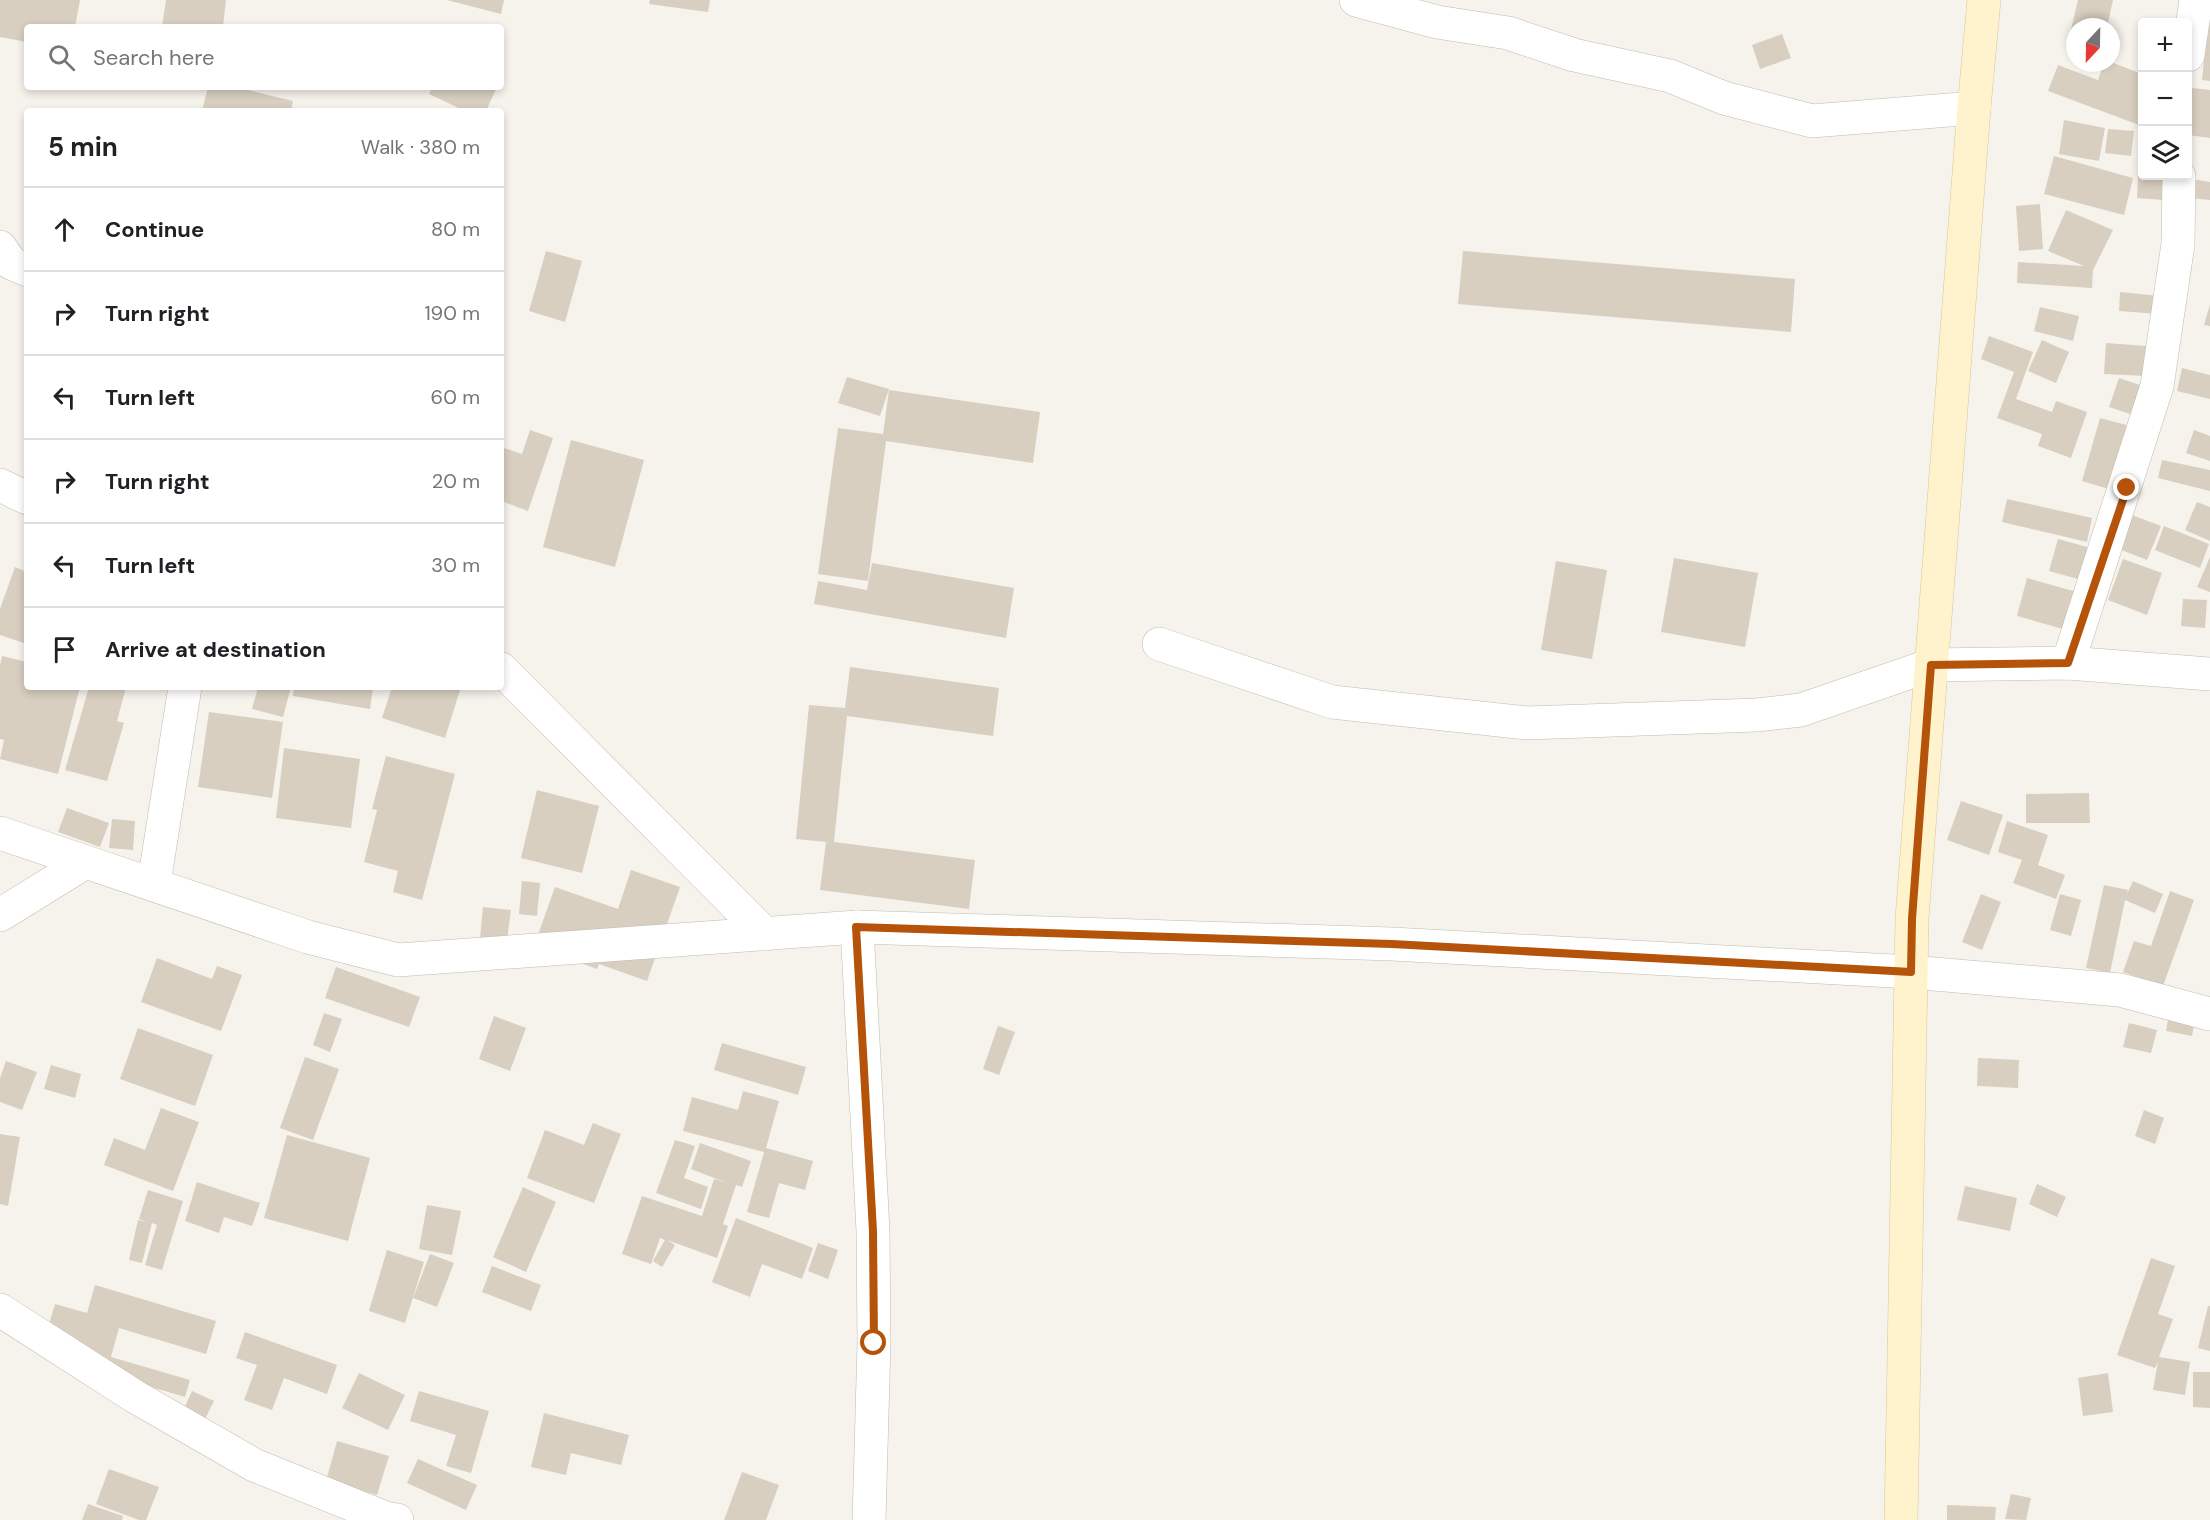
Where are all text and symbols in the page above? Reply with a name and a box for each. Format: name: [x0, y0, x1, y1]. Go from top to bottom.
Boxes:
north arrow: [2066, 18, 2120, 72]
map controls: [2138, 18, 2192, 180]
button: +: [2138, 18, 2192, 72]
search box: [24, 24, 504, 90]
icon: search: [45, 41, 78, 74]
text: Search here: [93, 43, 214, 72]
button: −: [2138, 72, 2192, 126]
button: layers: [2138, 126, 2192, 180]
text: 5 min: [48, 130, 118, 164]
text: Walk · 380 m: [361, 134, 480, 160]
icon: ahead: [48, 213, 81, 246]
text: Continue: [105, 215, 204, 244]
text: 80 m: [431, 216, 480, 242]
icon: right: [48, 297, 81, 330]
text: Turn right: [105, 299, 210, 328]
text: 190 m: [424, 300, 480, 326]
icon: left: [48, 381, 81, 414]
text: Turn left: [105, 383, 195, 412]
text: 60 m: [431, 384, 480, 410]
icon: right: [48, 465, 81, 498]
text: Turn right: [105, 467, 210, 496]
text: 20 m: [432, 468, 480, 494]
route end: [2113, 474, 2139, 500]
icon: left: [48, 549, 81, 582]
text: Turn left: [105, 551, 195, 580]
text: 30 m: [431, 552, 480, 578]
icon: arrive: [48, 633, 81, 666]
text: Arrive at destination: [105, 635, 326, 664]
route start: [860, 1329, 886, 1355]

